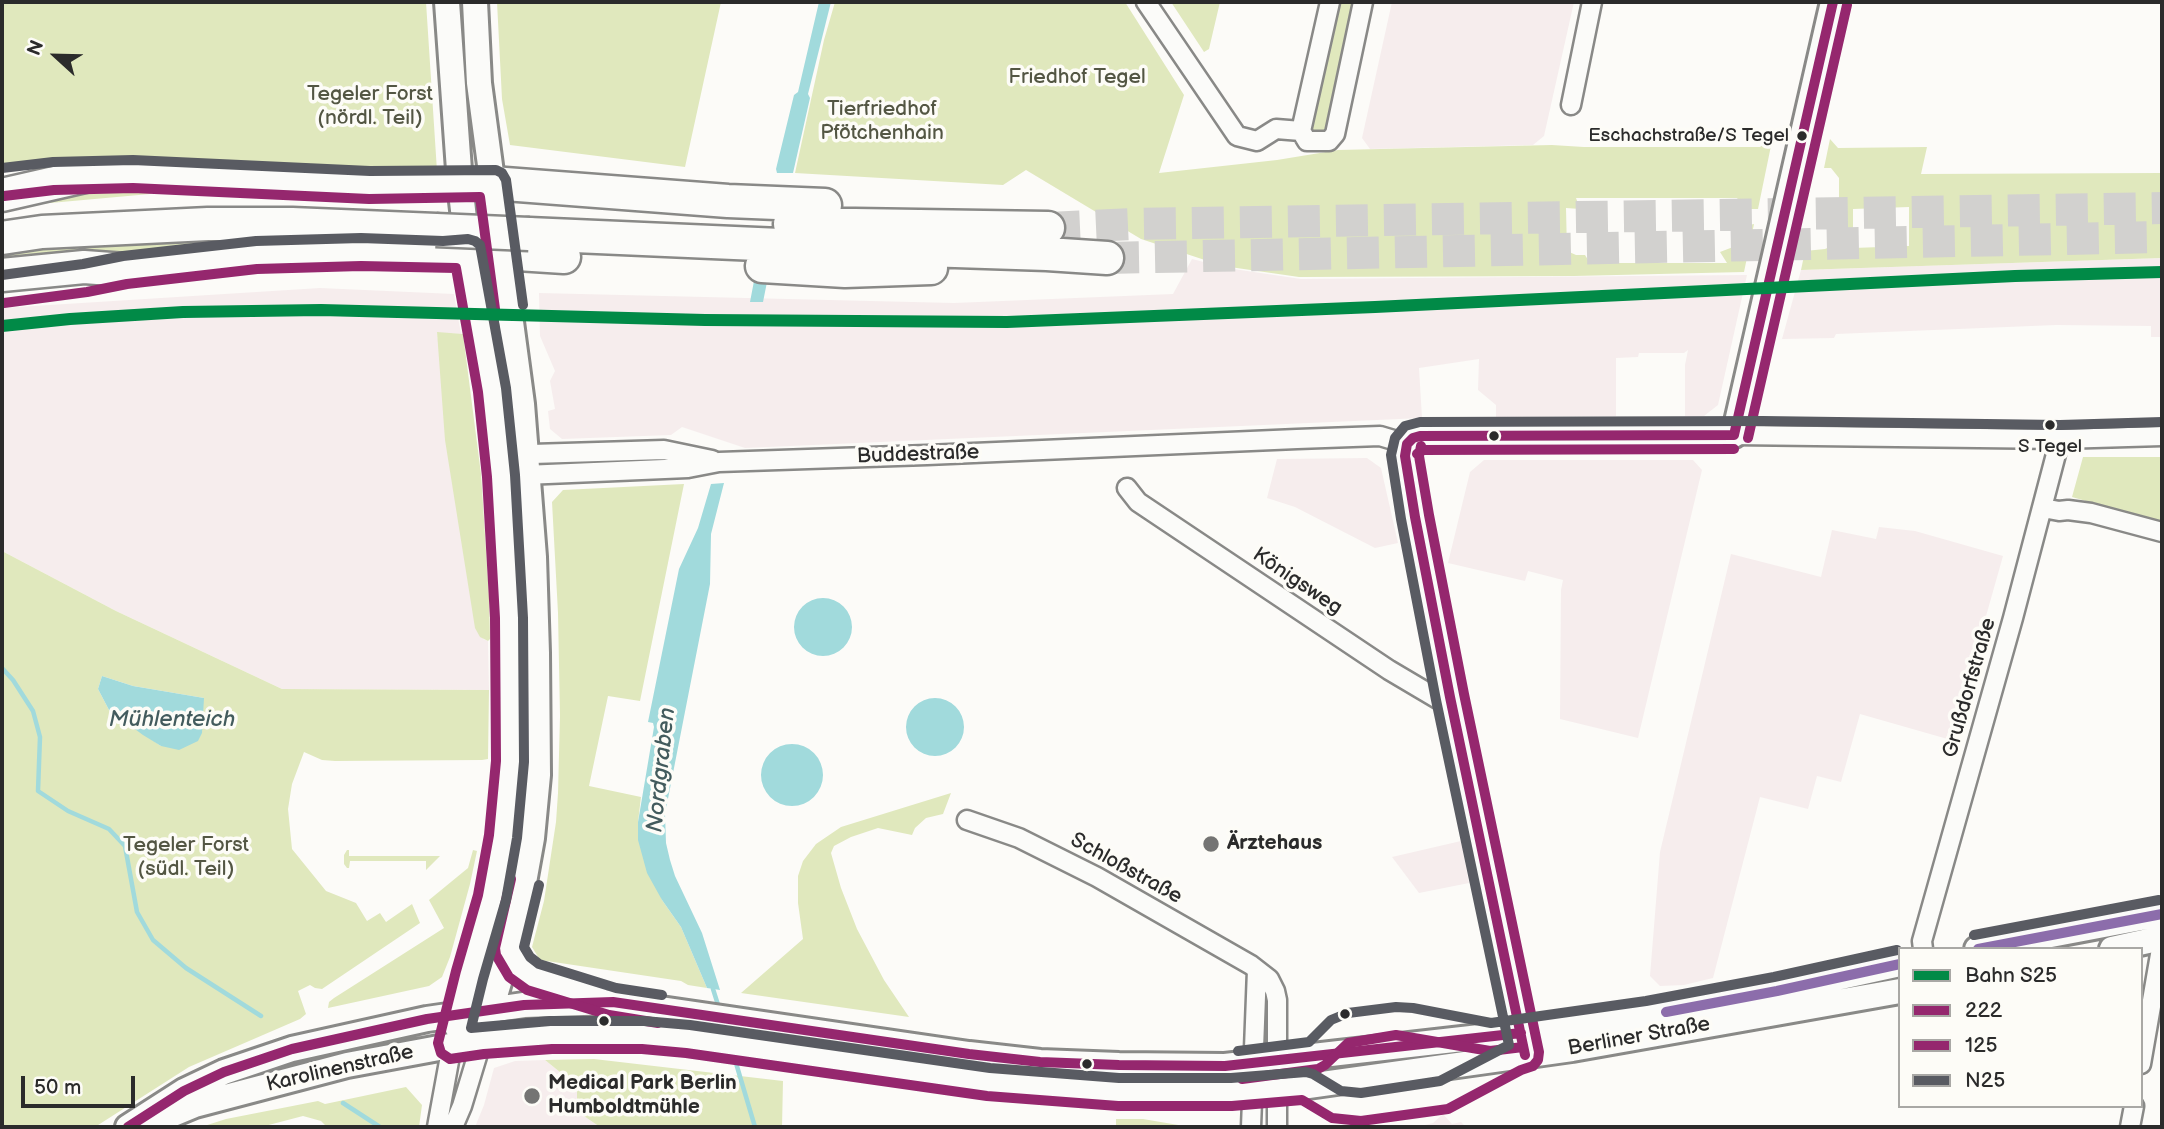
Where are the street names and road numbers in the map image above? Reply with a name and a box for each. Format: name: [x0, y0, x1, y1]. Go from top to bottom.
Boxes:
street label: Buddestraße: [856, 440, 980, 470]
street label: Königsweg: [1247, 543, 1347, 621]
street label: Grußdorfstraße: [1938, 615, 2002, 761]
street label: Schloßstraße: [1066, 828, 1186, 910]
street label: Berliner Straße: [1566, 1012, 1712, 1062]
street label: Karolinenstraße: [264, 1040, 416, 1098]

